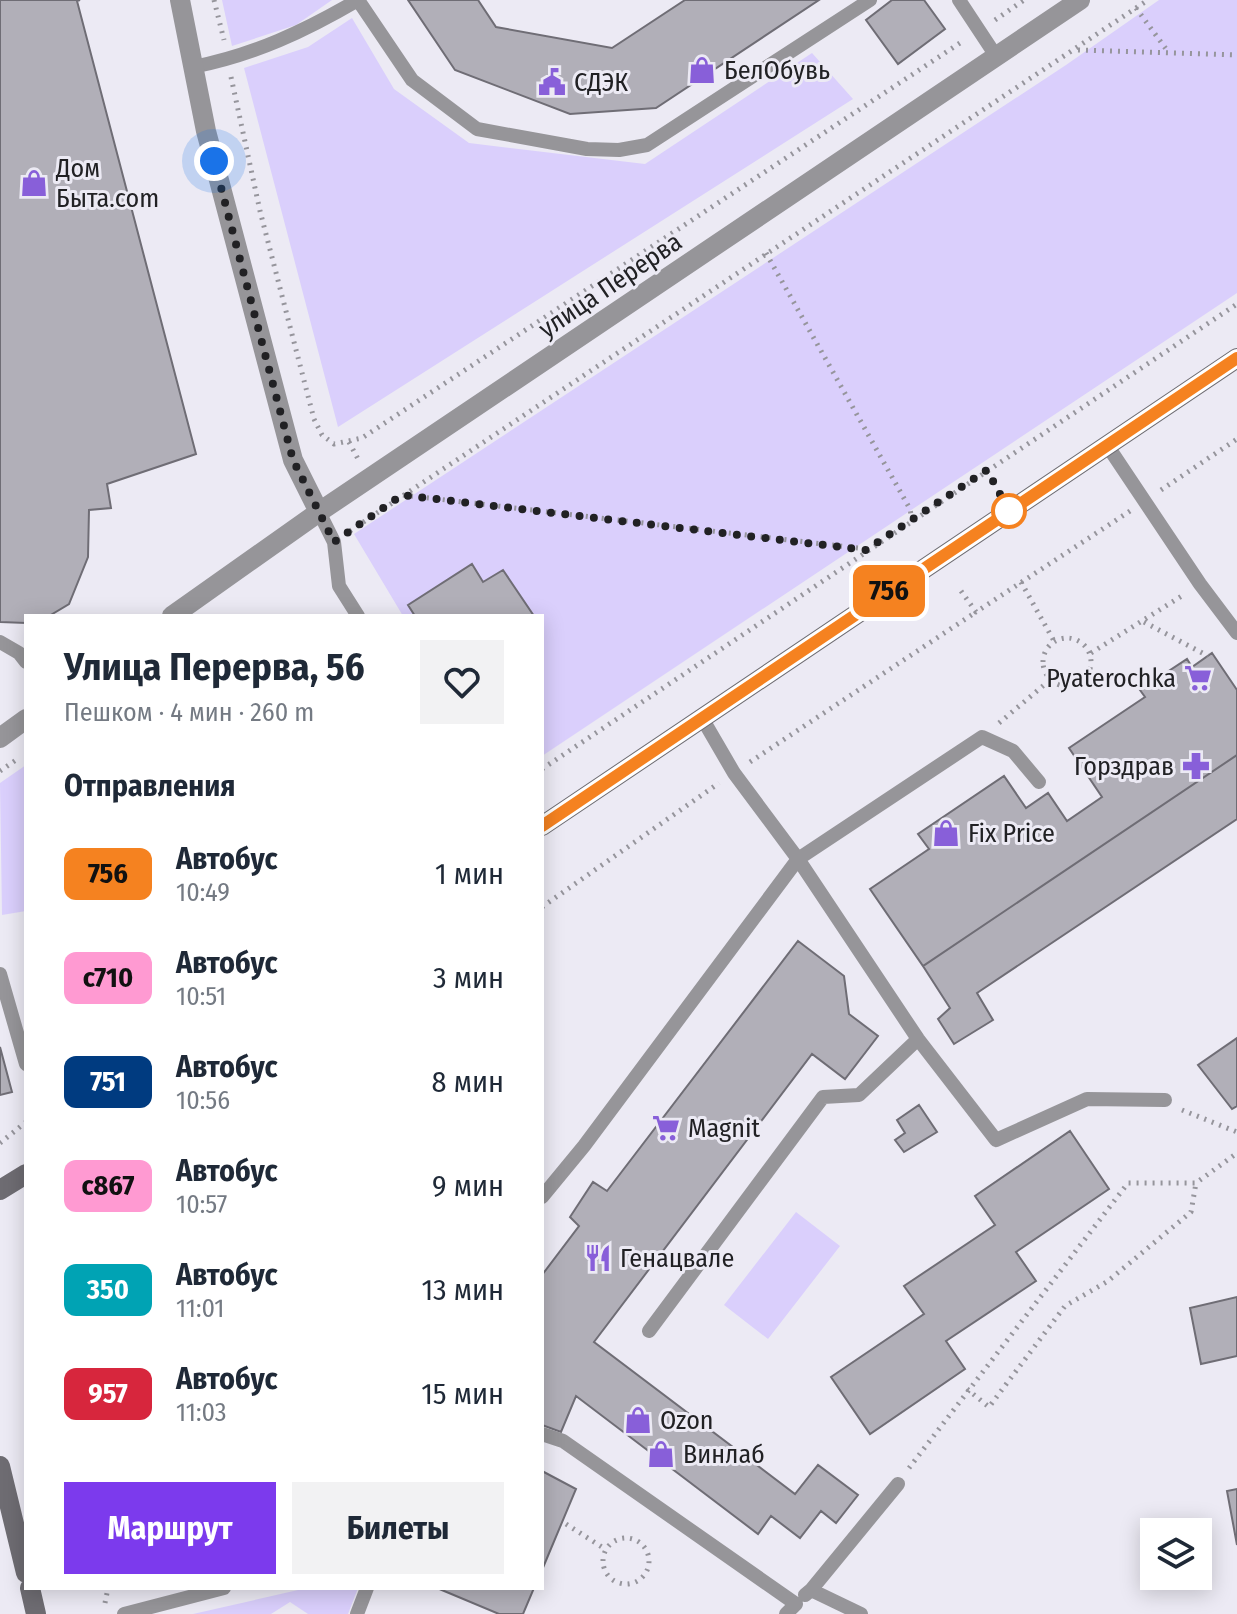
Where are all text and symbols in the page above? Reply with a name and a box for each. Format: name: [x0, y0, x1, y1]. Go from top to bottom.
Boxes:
shop icon: БелОбувь: [687, 55, 717, 85]
place label: БелОбувь: [724, 55, 830, 86]
public building icon: СДЭК: [537, 67, 567, 97]
place label: СДЭК: [574, 67, 628, 98]
your location: [194, 141, 234, 181]
place label: Дом Быта.com: [55, 153, 159, 214]
shop icon: Дом Быта.com: [19, 168, 49, 198]
street label: улица Перерва: [533, 226, 688, 345]
unlabelled marker: [992, 494, 1026, 528]
line badge: 756: [843, 565, 935, 617]
text: 756: [869, 574, 909, 607]
button: heart: [420, 640, 504, 724]
text: Улица Перерва, 56: [64, 644, 365, 690]
place label: Pyaterochka: [1046, 663, 1176, 694]
supermarket icon: Pyaterochka: [1183, 663, 1213, 693]
text: Пешком · 4 мин · 260 m: [64, 697, 314, 728]
place label: Горздрав: [1074, 751, 1174, 782]
pharmacy icon: Горздрав: [1181, 751, 1211, 781]
text: Отправления: [64, 768, 235, 804]
shop icon: Fix Price: [931, 818, 961, 848]
place label: Fix Price: [968, 818, 1055, 849]
text: Автобус: [176, 841, 278, 877]
text: 1 мин: [435, 856, 504, 892]
text: 756: [88, 857, 128, 890]
text: 10:49: [176, 877, 230, 908]
text: Автобус: [176, 945, 278, 981]
text: 3 мин: [433, 960, 504, 996]
text: с710: [83, 961, 133, 994]
text: 10:51: [176, 981, 226, 1012]
text: Автобус: [176, 1049, 278, 1085]
text: 8 мин: [432, 1064, 504, 1100]
text: 751: [90, 1065, 126, 1098]
text: 10:56: [176, 1085, 230, 1116]
supermarket icon: Magnit: [651, 1113, 681, 1143]
place label: Magnit: [688, 1113, 760, 1144]
text: Автобус: [176, 1153, 278, 1189]
text: 9 мин: [432, 1168, 504, 1204]
text: с867: [82, 1169, 134, 1202]
text: 10:57: [176, 1189, 227, 1220]
restaurant icon: Генацвале: [583, 1243, 613, 1273]
place label: Генацвале: [620, 1243, 734, 1274]
text: Автобус: [176, 1257, 278, 1293]
text: 13 мин: [421, 1272, 504, 1308]
text: 350: [87, 1273, 129, 1306]
text: 11:01: [176, 1293, 224, 1324]
text: Автобус: [176, 1361, 278, 1397]
text: 15 мин: [421, 1376, 504, 1412]
text: 957: [88, 1377, 128, 1410]
text: 11:03: [176, 1397, 226, 1428]
shop icon: Ozon: [623, 1405, 653, 1435]
place label: Ozon: [660, 1405, 714, 1436]
shop icon: Винлаб: [646, 1439, 676, 1469]
place label: Винлаб: [683, 1439, 765, 1470]
button: Маршрут: [64, 1482, 276, 1574]
button: Билеты: [292, 1482, 504, 1574]
map controls: [1140, 1518, 1212, 1590]
button: layers: [1140, 1518, 1212, 1590]

